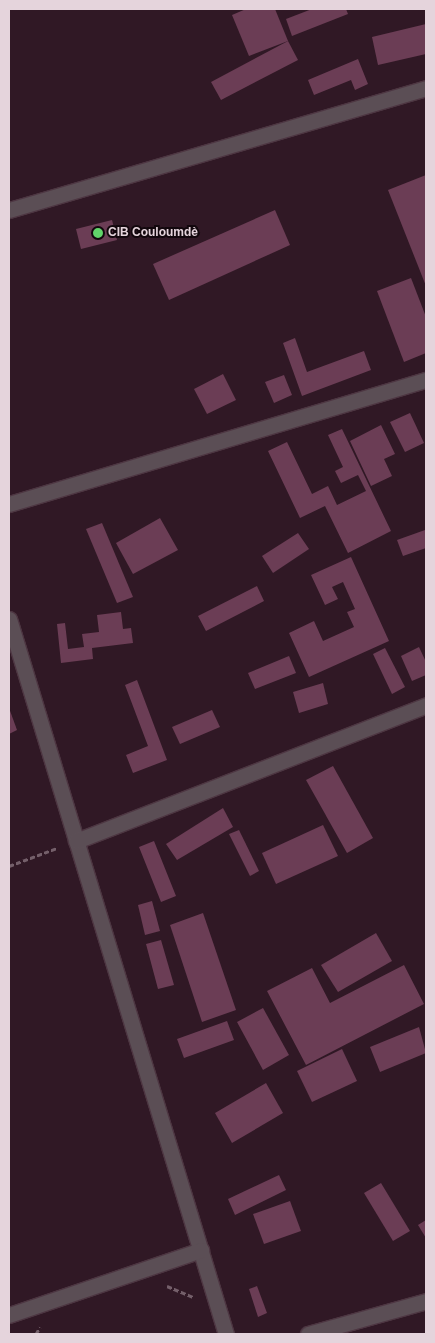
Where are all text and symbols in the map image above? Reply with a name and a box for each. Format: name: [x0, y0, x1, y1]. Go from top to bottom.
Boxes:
place label: CIB Couloumdè: [108, 226, 198, 240]
marker: CIB Couloumdè: [92, 227, 104, 239]

